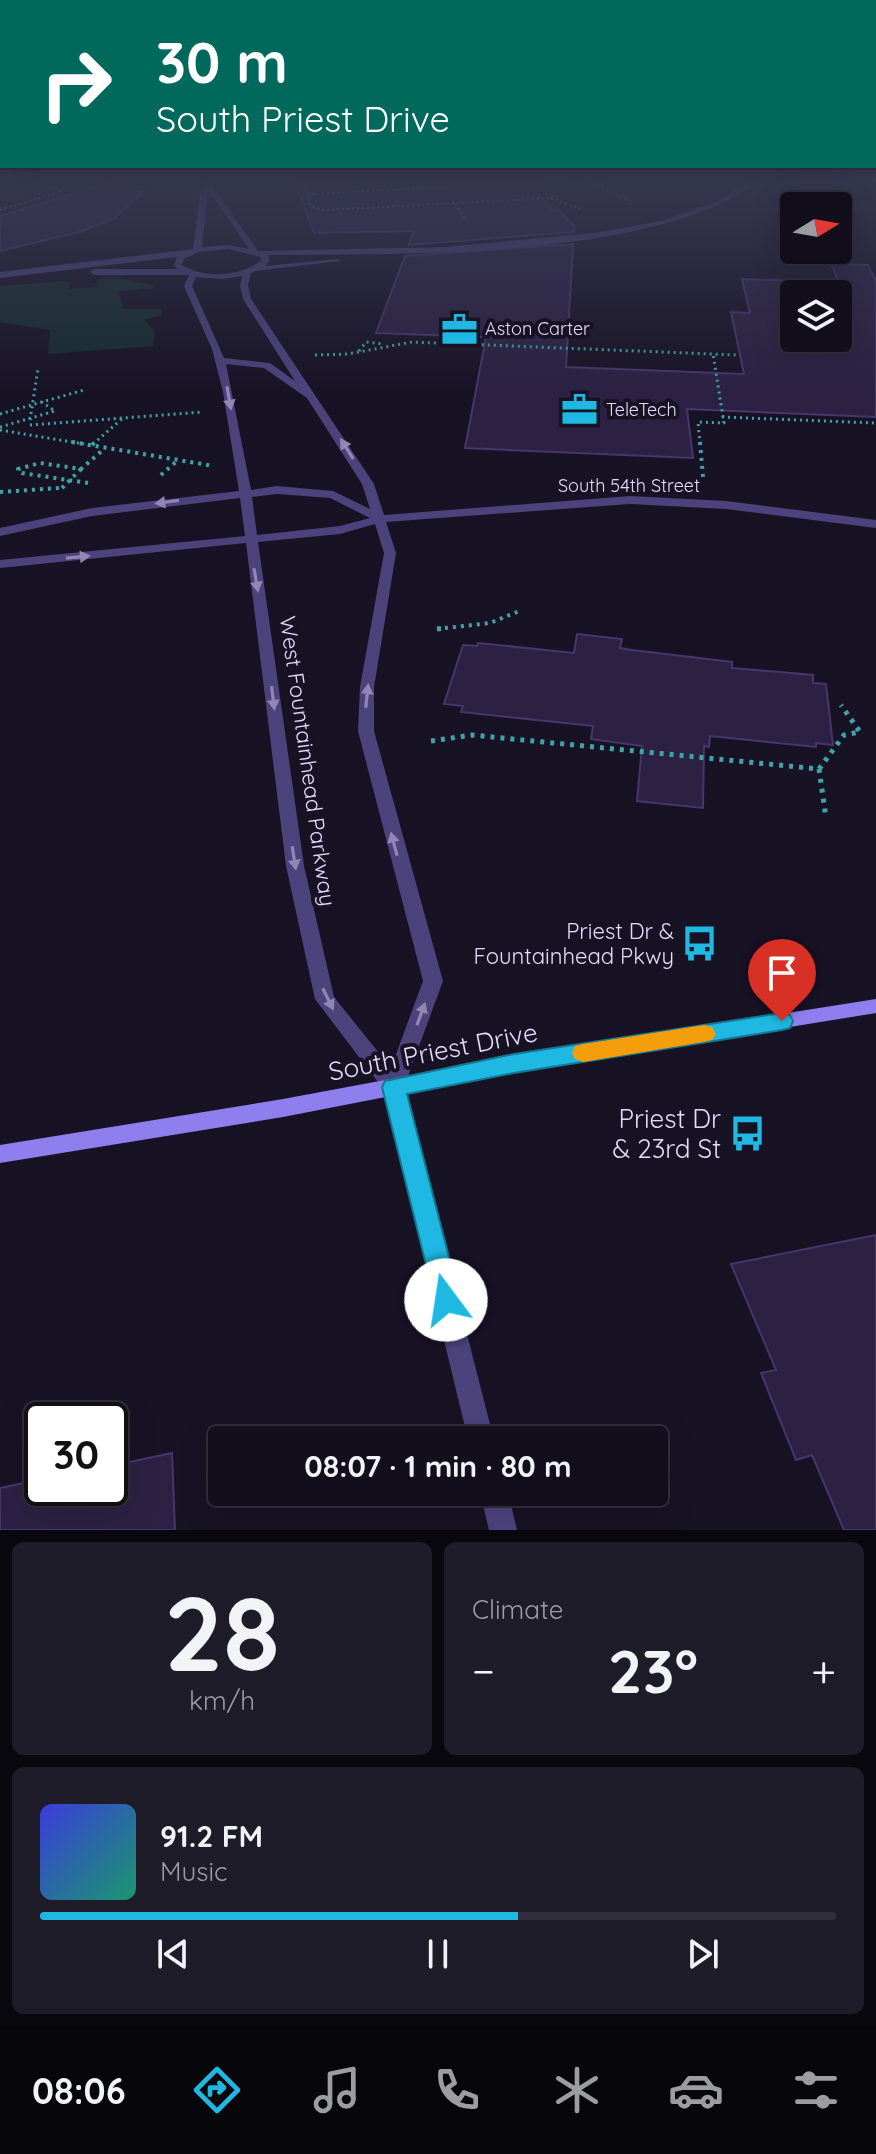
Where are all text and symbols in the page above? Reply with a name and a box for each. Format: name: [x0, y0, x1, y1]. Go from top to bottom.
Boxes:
text: 30 m: [156, 27, 288, 97]
icon: right: [24, 32, 128, 136]
text: South Priest Drive: [156, 96, 450, 141]
north arrow: [780, 192, 852, 264]
map controls: [780, 192, 852, 352]
button: layers: [780, 280, 852, 352]
office icon: Aston Carter: [440, 310, 478, 348]
place label: Aston Carter: [485, 317, 590, 340]
one-way arrow: [224, 386, 236, 411]
office icon: TeleTech: [561, 391, 599, 429]
place label: TeleTech: [606, 398, 677, 421]
one-way arrow: [340, 438, 354, 460]
street label: South 54th Street: [558, 474, 700, 497]
one-way arrow: [154, 496, 179, 509]
one-way arrow: [66, 550, 91, 563]
one-way arrow: [251, 567, 263, 592]
street label: West Fountainhead Parkway: [274, 614, 342, 908]
one-way arrow: [360, 684, 373, 709]
one-way arrow: [266, 686, 279, 711]
one-way arrow: [387, 831, 399, 856]
one-way arrow: [288, 846, 301, 871]
place label: Priest Dr & Fountainhead Pkwy: [474, 917, 674, 970]
bus stop icon: Priest Dr & Fountainhead Pkwy: [681, 925, 719, 963]
pin: [748, 939, 816, 1021]
icon: arrive: [760, 951, 804, 995]
one-way arrow: [321, 987, 335, 1010]
one-way arrow: [415, 1002, 428, 1026]
street label: South Priest Drive: [326, 1015, 540, 1088]
place label: Priest Dr & 23rd St: [613, 1102, 721, 1165]
bus stop icon: Priest Dr & 23rd St: [728, 1115, 766, 1153]
position arrow: [404, 1258, 488, 1342]
speed limit sign: 30: [24, 1402, 128, 1506]
text: 08:07 · 1 min · 80 m: [304, 1447, 572, 1485]
text: 28: [164, 1567, 280, 1697]
text: Climate: [472, 1593, 563, 1626]
text: 23°: [608, 1633, 698, 1708]
text: −: [472, 1643, 495, 1698]
text: +: [811, 1643, 836, 1698]
text: km/h: [189, 1684, 255, 1717]
text: 91.2 FM: [160, 1817, 263, 1855]
text: Music: [160, 1855, 228, 1888]
icon: previous: [151, 1932, 195, 1976]
icon: pause: [416, 1932, 460, 1976]
icon: next: [681, 1932, 725, 1976]
icon: directions: [189, 2062, 245, 2118]
icon: music: [309, 2062, 365, 2118]
icon: phone: [429, 2062, 485, 2118]
icon: climate: [549, 2062, 605, 2118]
icon: car: [668, 2062, 724, 2118]
icon: filters: [788, 2062, 844, 2118]
text: 08:06: [32, 2068, 126, 2113]

